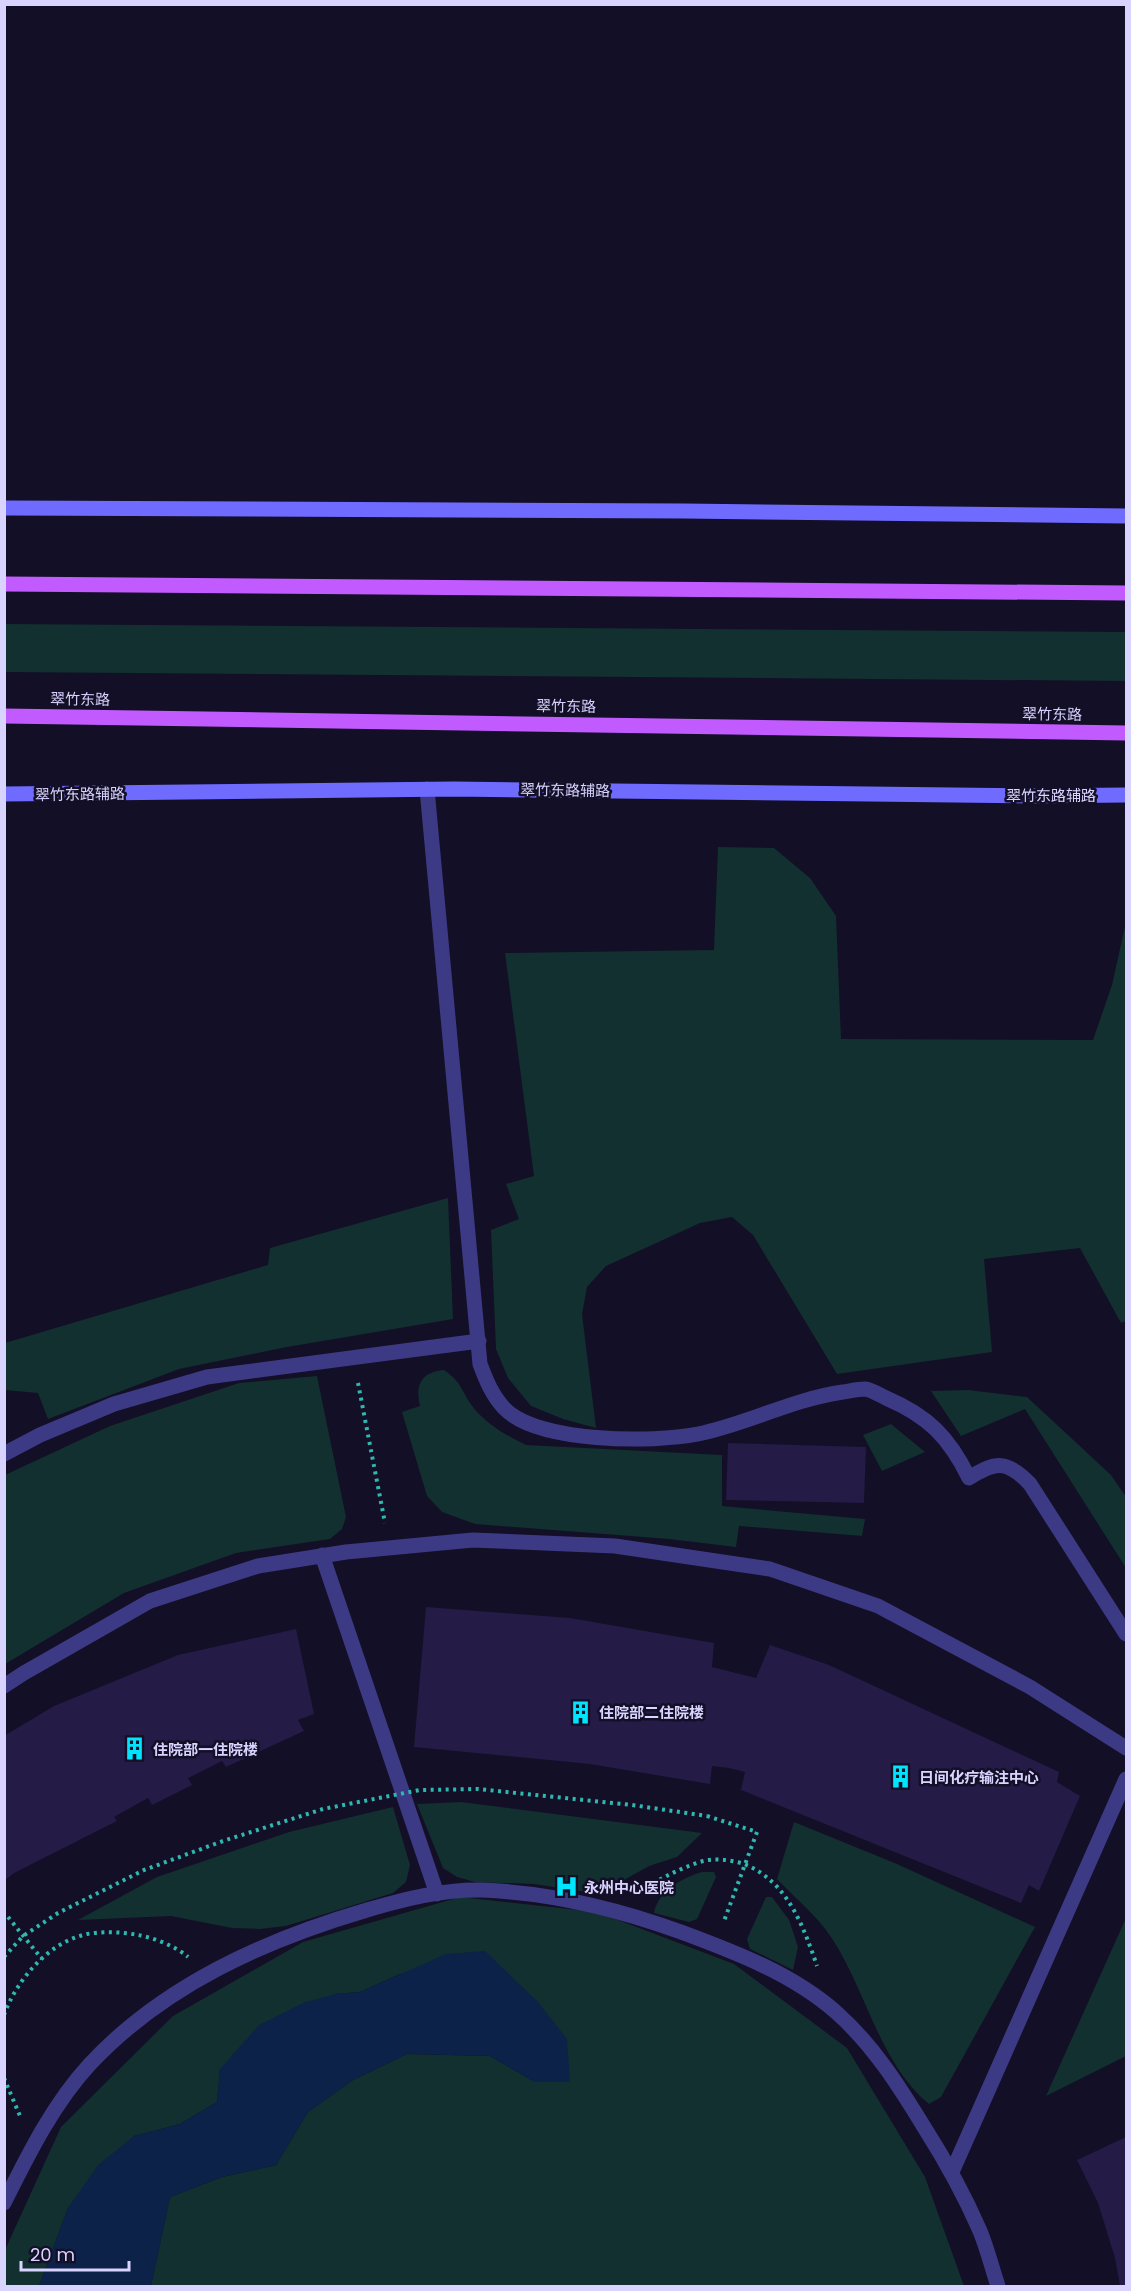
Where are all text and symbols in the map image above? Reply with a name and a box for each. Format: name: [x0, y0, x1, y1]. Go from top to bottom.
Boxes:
street label: 翠竹东路: [50, 688, 110, 710]
street label: 翠竹东路: [536, 695, 596, 717]
street label: 翠竹东路: [1022, 703, 1082, 725]
street label: 翠竹东路辅路: [520, 779, 610, 801]
street label: 翠竹东路辅路: [35, 783, 125, 805]
street label: 翠竹东路辅路: [1006, 785, 1096, 806]
building icon: 住院部二住院楼: [568, 1699, 594, 1725]
place label: 住院部二住院楼: [599, 1702, 704, 1723]
building icon: 住院部一住院楼: [122, 1736, 148, 1762]
place label: 住院部一住院楼: [153, 1739, 258, 1760]
building icon: 日间化疗输注中心: [888, 1764, 914, 1790]
place label: 日间化疗输注中心: [919, 1767, 1039, 1788]
hospital icon: 永州中心医院: [553, 1874, 579, 1900]
place label: 永州中心医院: [584, 1877, 674, 1898]
scale bar: [21, 2234, 129, 2272]
text: 20 m: [30, 2242, 75, 2267]

